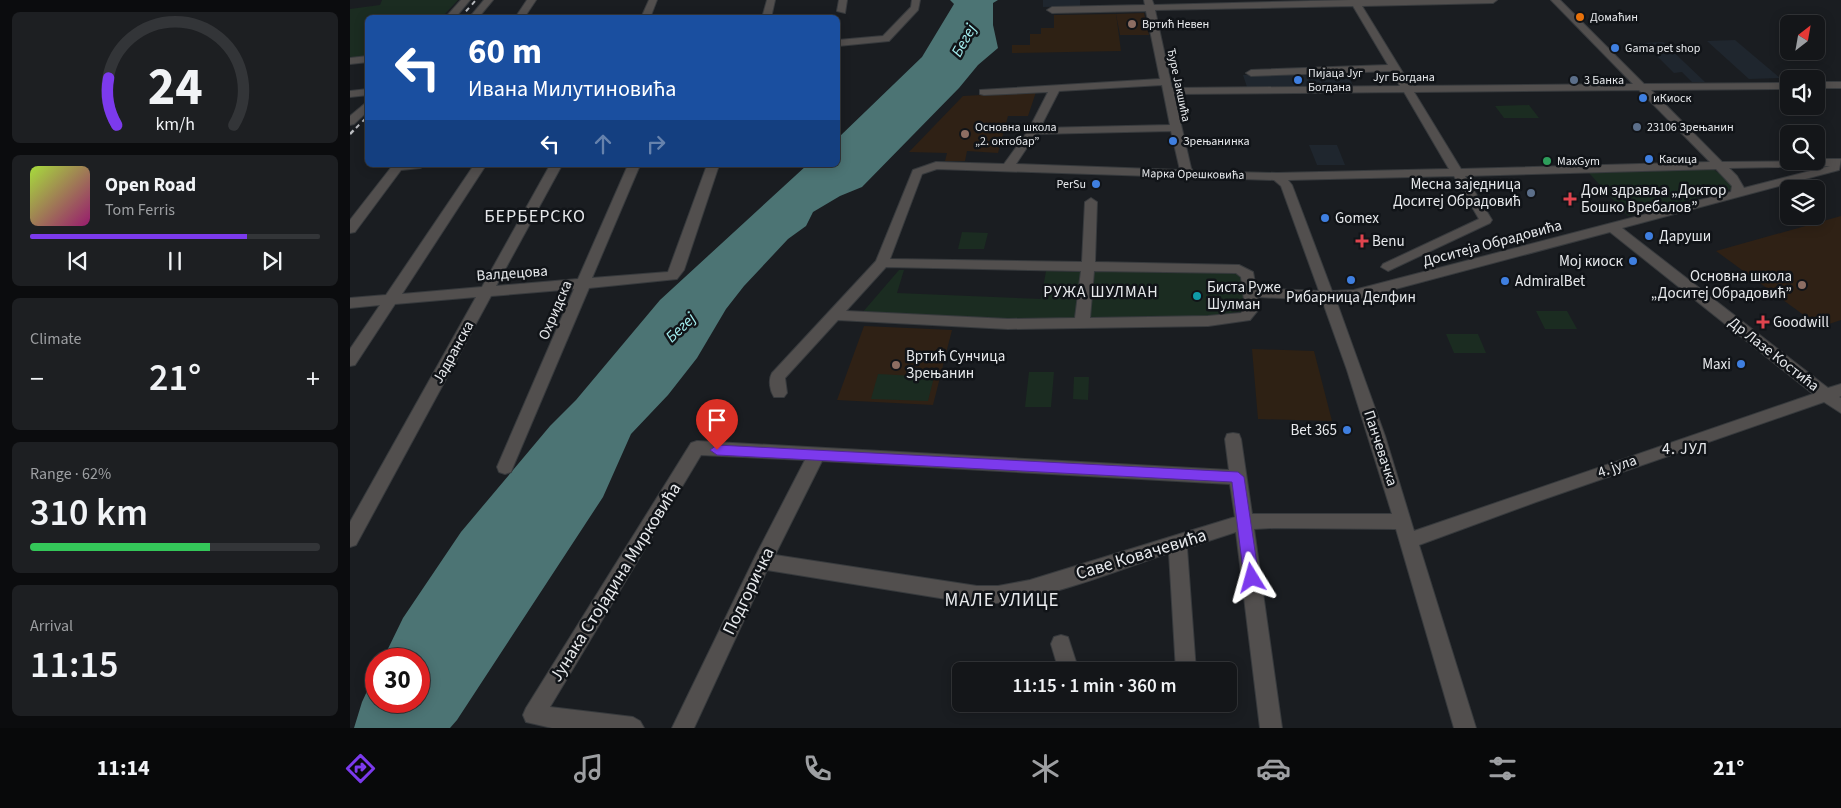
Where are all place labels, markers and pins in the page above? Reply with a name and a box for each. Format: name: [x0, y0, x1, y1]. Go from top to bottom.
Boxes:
place label: Домаћин: [1590, 9, 1638, 26]
marker: Домаћин: [1574, 11, 1586, 23]
place label: Вртић Невен: [1142, 16, 1209, 33]
marker: Вртић Невен: [1126, 18, 1138, 30]
place label: Gama pet shop: [1625, 40, 1701, 57]
marker: Gama pet shop: [1609, 42, 1621, 54]
place label: Пијаца Југ Богдана: [1308, 65, 1363, 96]
place label: 3 Банка: [1584, 72, 1624, 89]
marker: Пијаца Југ Богдана: [1292, 74, 1304, 86]
marker: 3 Банка: [1568, 74, 1580, 86]
place label: иКиоск: [1653, 90, 1691, 107]
marker: иКиоск: [1637, 92, 1649, 104]
place label: Основна школа „2. октобар”: [975, 119, 1057, 150]
place label: 23106 Зрењанин: [1647, 119, 1734, 136]
marker: 23106 Зрењанин: [1631, 121, 1643, 133]
marker: Основна школа „2. октобар”: [959, 128, 971, 140]
place label: Зрењанинка: [1183, 133, 1250, 150]
marker: Зрењанинка: [1167, 135, 1179, 147]
place label: Касица: [1659, 151, 1697, 168]
place label: MaxGym: [1557, 153, 1600, 170]
marker: Касица: [1643, 153, 1655, 165]
marker: MaxGym: [1541, 155, 1553, 167]
place label: Месна заједница Доситеј Обрадовић: [1393, 174, 1521, 212]
place label: PerSu: [1056, 176, 1086, 193]
marker: PerSu: [1090, 178, 1102, 190]
place label: Дом здравља „Доктор Бошко Вребалов”: [1581, 180, 1726, 218]
marker: Месна заједница Доситеј Обрадовић: [1525, 187, 1537, 199]
marker: Дом здравља „Доктор Бошко Вребалов”: [1563, 192, 1577, 206]
place label: Gomex: [1335, 208, 1379, 229]
marker: Gomex: [1319, 212, 1331, 224]
place label: Даруши: [1659, 226, 1711, 247]
marker: Даруши: [1643, 230, 1655, 242]
place label: Benu: [1372, 231, 1405, 252]
marker: Benu: [1356, 235, 1368, 247]
place label: Мој киоск: [1559, 251, 1624, 272]
marker: Мој киоск: [1627, 255, 1639, 267]
place label: Основна школа „Доситеј Обрадовић”: [1651, 266, 1792, 304]
place label: AdmiralBet: [1515, 271, 1585, 292]
marker: Рибарница Делфин: [1345, 274, 1357, 286]
marker: AdmiralBet: [1499, 275, 1511, 287]
place label: Биста Руже Шулман: [1207, 277, 1281, 315]
marker: Основна школа „Доситеј Обрадовић”: [1796, 279, 1808, 291]
place label: Рибарница Делфин: [1286, 287, 1416, 308]
marker: Биста Руже Шулман: [1191, 290, 1203, 302]
place label: Goodwill: [1773, 312, 1829, 333]
marker: Goodwill: [1757, 316, 1769, 328]
place label: Вртић Сунчица Зрењанин: [906, 346, 1005, 384]
place label: Maxi: [1702, 354, 1731, 375]
marker: Maxi: [1735, 358, 1747, 370]
marker: Вртић Сунчица Зрењанин: [890, 359, 902, 371]
pin: [696, 399, 738, 450]
place label: Bet 365: [1290, 420, 1337, 441]
marker: Bet 365: [1341, 424, 1353, 436]

